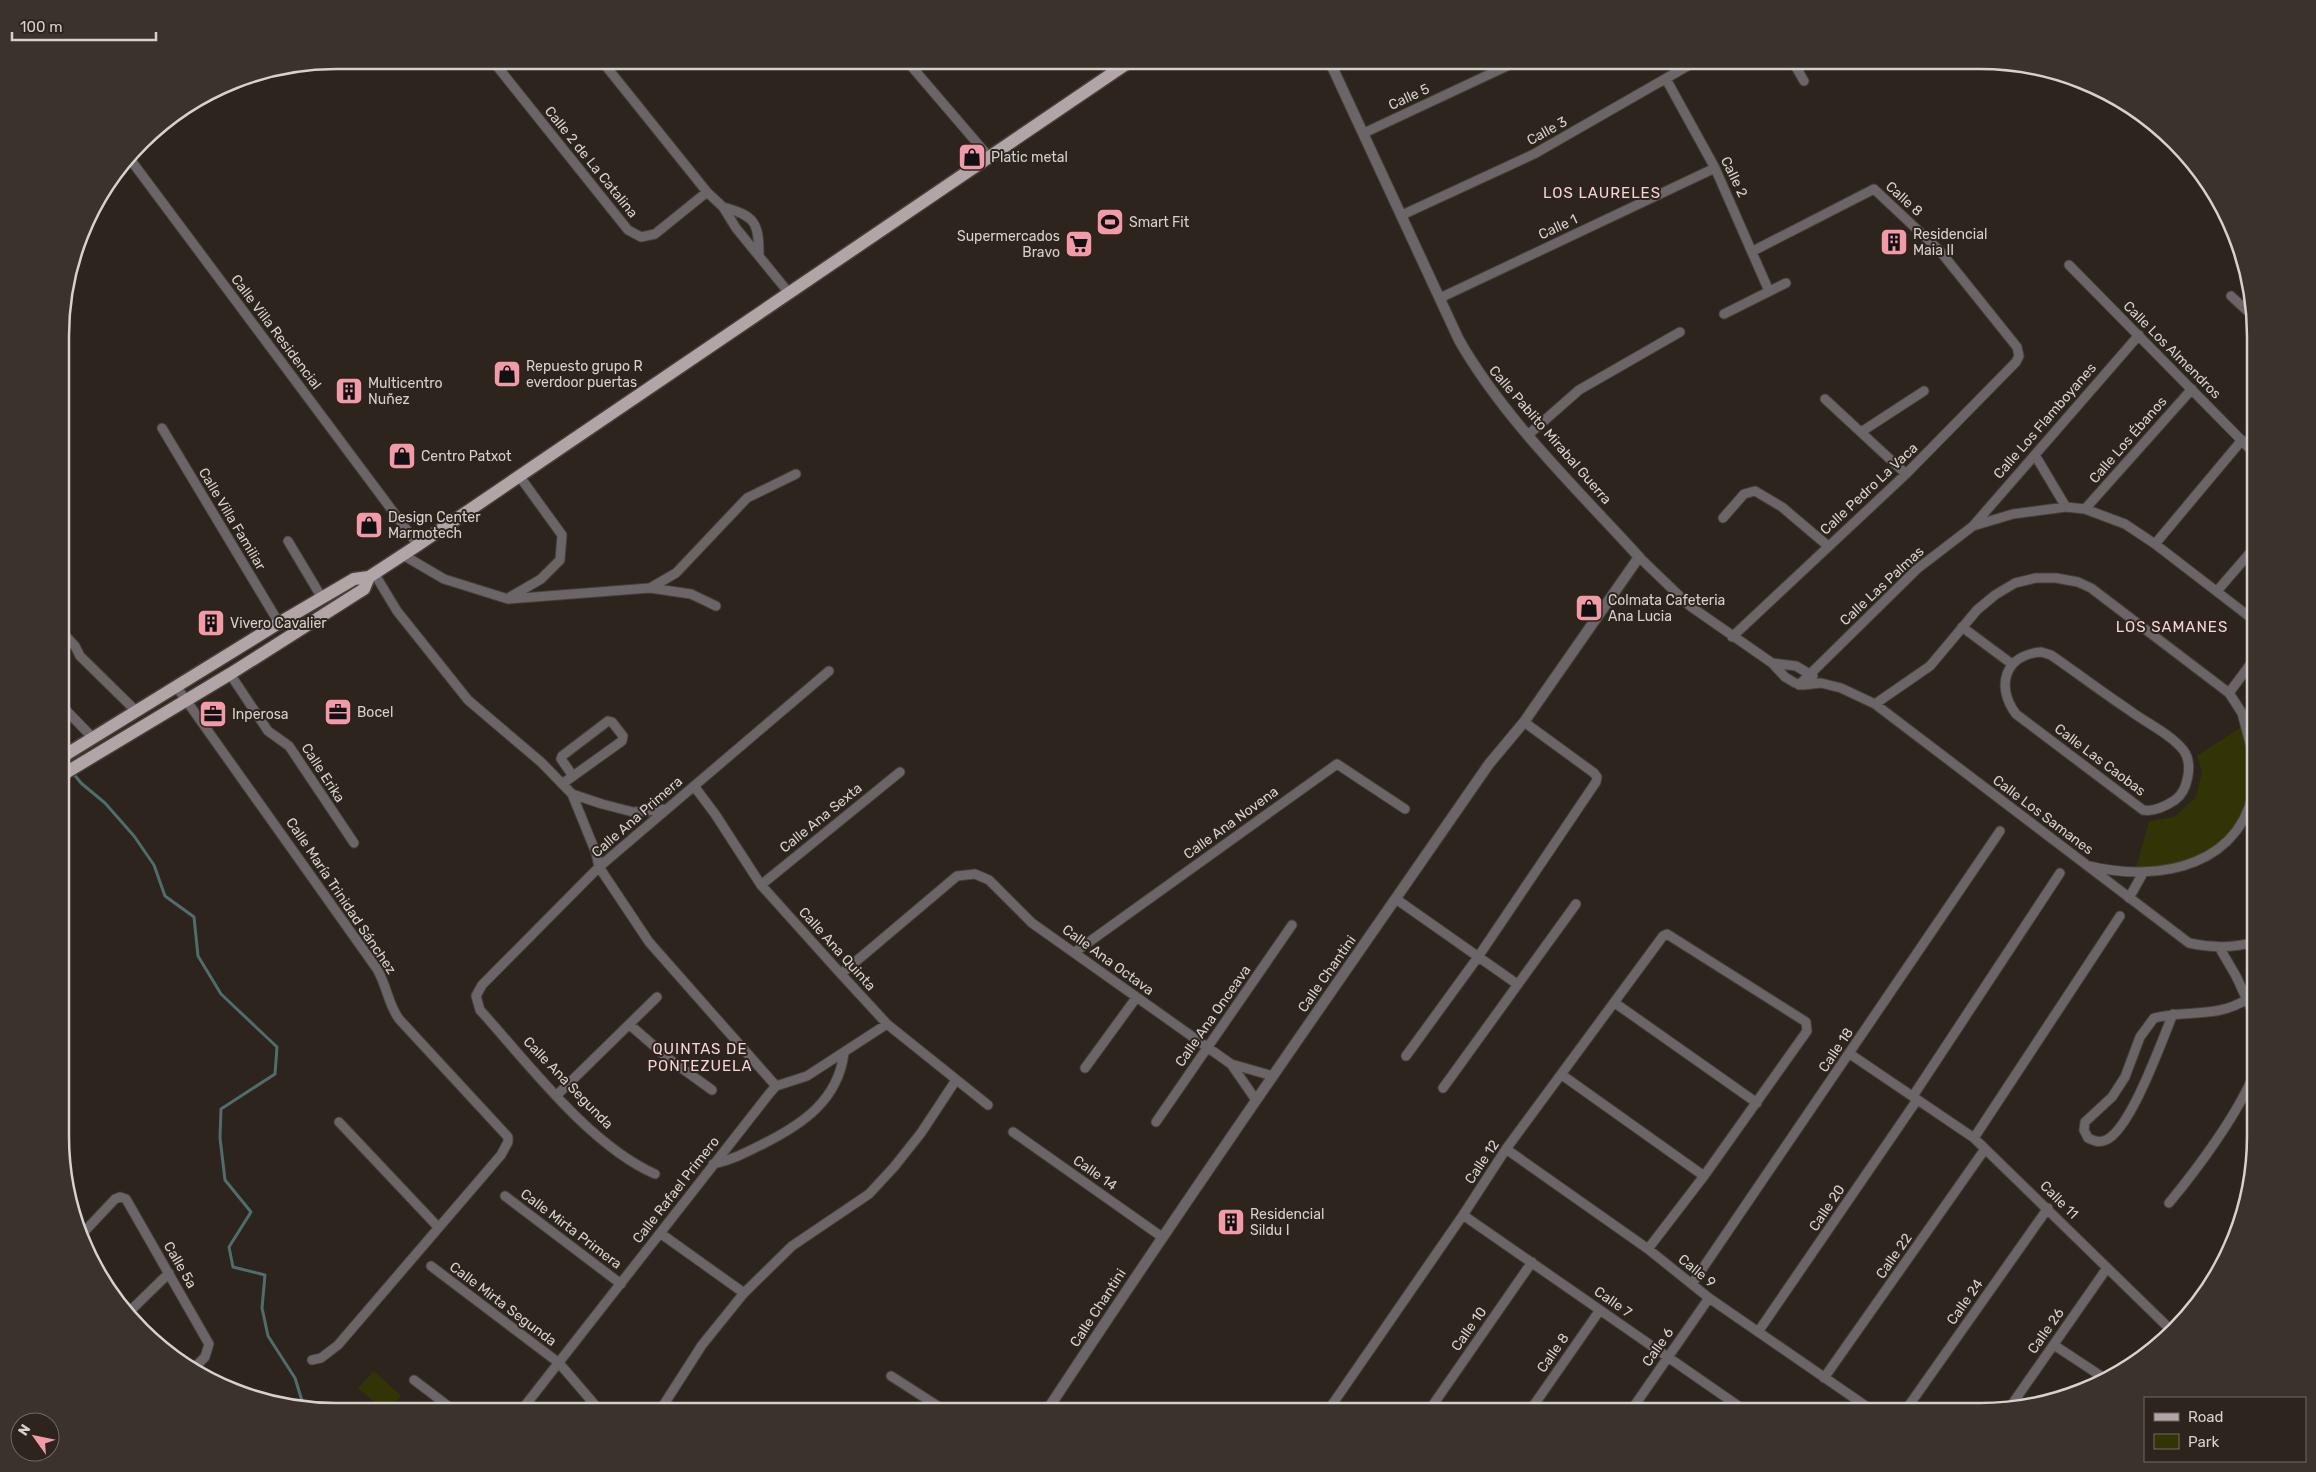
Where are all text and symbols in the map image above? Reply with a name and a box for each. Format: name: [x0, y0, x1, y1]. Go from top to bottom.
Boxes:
scale bar: [12, 10, 156, 42]
text: 100 m: [20, 18, 62, 36]
street label: Calle 5: [1386, 80, 1432, 114]
street label: Calle 2 de La Catalina: [541, 103, 641, 221]
street label: Calle 3: [1524, 113, 1570, 149]
shop icon: Platic metal: [957, 142, 987, 172]
place label: Platic metal: [991, 149, 1068, 166]
street label: Calle 2: [1717, 154, 1751, 200]
street label: Calle 8: [1882, 178, 1926, 220]
district label: LOS LAURELES: [1543, 184, 1661, 202]
sports icon: Smart Fit: [1095, 207, 1125, 237]
street label: Calle 1: [1536, 211, 1580, 243]
place label: Smart Fit: [1129, 214, 1190, 231]
place label: Residencial Maia II: [1913, 226, 1987, 259]
building icon: Residencial Maia II: [1879, 227, 1909, 257]
place label: Supermercados Bravo: [957, 228, 1060, 261]
supermarket icon: Supermercados Bravo: [1064, 229, 1094, 259]
street label: Calle Villa Residencial: [227, 271, 325, 393]
street label: Calle Los Almendros: [2120, 298, 2224, 402]
place label: Repuesto grupo R everdoor puertas: [526, 358, 643, 391]
shop icon: Repuesto grupo R everdoor puertas: [492, 359, 522, 389]
street label: Calle Los Flamboyanes: [1990, 360, 2100, 482]
street label: Calle Pablito Mirabal Guerra: [1485, 362, 1615, 508]
place label: Multicentro Nuñez: [368, 375, 442, 408]
building icon: Multicentro Nuñez: [334, 376, 364, 406]
street label: Calle Los Ébanos: [2085, 392, 2170, 487]
street label: Calle Pedro La Vaca: [1817, 439, 1921, 539]
shop icon: Centro Patxot: [387, 441, 417, 471]
place label: Centro Patxot: [421, 448, 512, 465]
street label: Calle Villa Familiar: [195, 465, 270, 574]
place label: Design Center Marmotech: [388, 509, 481, 542]
shop icon: Design Center Marmotech: [354, 510, 384, 540]
street label: Calle Las Palmas: [1836, 543, 1928, 629]
place label: Colmata Cafeteria Ana Lucia: [1608, 592, 1725, 625]
shop icon: Colmata Cafeteria Ana Lucia: [1574, 593, 1604, 623]
building icon: Vivero Cavalier: [196, 608, 226, 638]
place label: Vivero Cavalier: [230, 615, 327, 632]
district label: LOS SAMANES: [2116, 618, 2228, 636]
office icon: Bocel: [323, 697, 353, 727]
office icon: Inperosa: [198, 699, 228, 729]
place label: Bocel: [357, 704, 393, 721]
place label: Inperosa: [232, 706, 289, 723]
street label: Calle Las Caobas: [2051, 720, 2149, 800]
street label: Calle Erika: [298, 740, 348, 806]
street label: Calle Los Samanes: [1989, 772, 2097, 858]
street label: Calle Ana Primera: [588, 773, 686, 861]
street label: Calle Ana Sexta: [776, 780, 866, 856]
street label: Calle Ana Novena: [1180, 783, 1282, 863]
street label: Calle María Trinidad Sánchez: [282, 815, 400, 977]
street label: Calle Ana Quinta: [795, 904, 879, 994]
street label: Calle Ana Octava: [1059, 921, 1157, 999]
street label: Calle Chantini: [1294, 932, 1360, 1016]
street label: Calle Ana Onceava: [1172, 962, 1254, 1070]
street label: Calle 18: [1815, 1024, 1857, 1075]
street label: Calle Ana Segunda: [520, 1033, 616, 1133]
district label: QUINTAS DE PONTEZUELA: [647, 1040, 753, 1075]
street label: Calle Rafael Primero: [629, 1133, 723, 1247]
street label: Calle 12: [1461, 1137, 1503, 1187]
street label: Calle 14: [1070, 1152, 1121, 1194]
street label: Calle 11: [2036, 1177, 2082, 1223]
street label: Calle 20: [1805, 1182, 1849, 1234]
street label: Calle Mirta Primera: [517, 1185, 625, 1273]
place label: Residencial Sildu I: [1250, 1206, 1324, 1239]
building icon: Residencial Sildu I: [1216, 1207, 1246, 1237]
street label: Calle 22: [1872, 1230, 1916, 1282]
street label: Calle 5a: [160, 1239, 200, 1291]
street label: Calle 9: [1675, 1251, 1719, 1291]
street label: Calle Mirta Segunda: [446, 1258, 560, 1350]
street label: Calle Chantini: [1066, 1266, 1130, 1350]
street label: Calle 24: [1943, 1276, 1987, 1328]
street label: Calle 7: [1591, 1283, 1635, 1321]
street label: Calle 10: [1448, 1304, 1490, 1354]
street label: Calle 26: [2024, 1305, 2068, 1357]
street label: Calle 6: [1639, 1324, 1677, 1370]
street label: Calle 8: [1533, 1330, 1573, 1376]
legend: [2144, 1397, 2306, 1462]
text: Road: [2188, 1408, 2224, 1426]
north arrow: [10, 1412, 60, 1462]
text: N: [15, 1421, 34, 1439]
text: Park: [2188, 1433, 2219, 1451]

